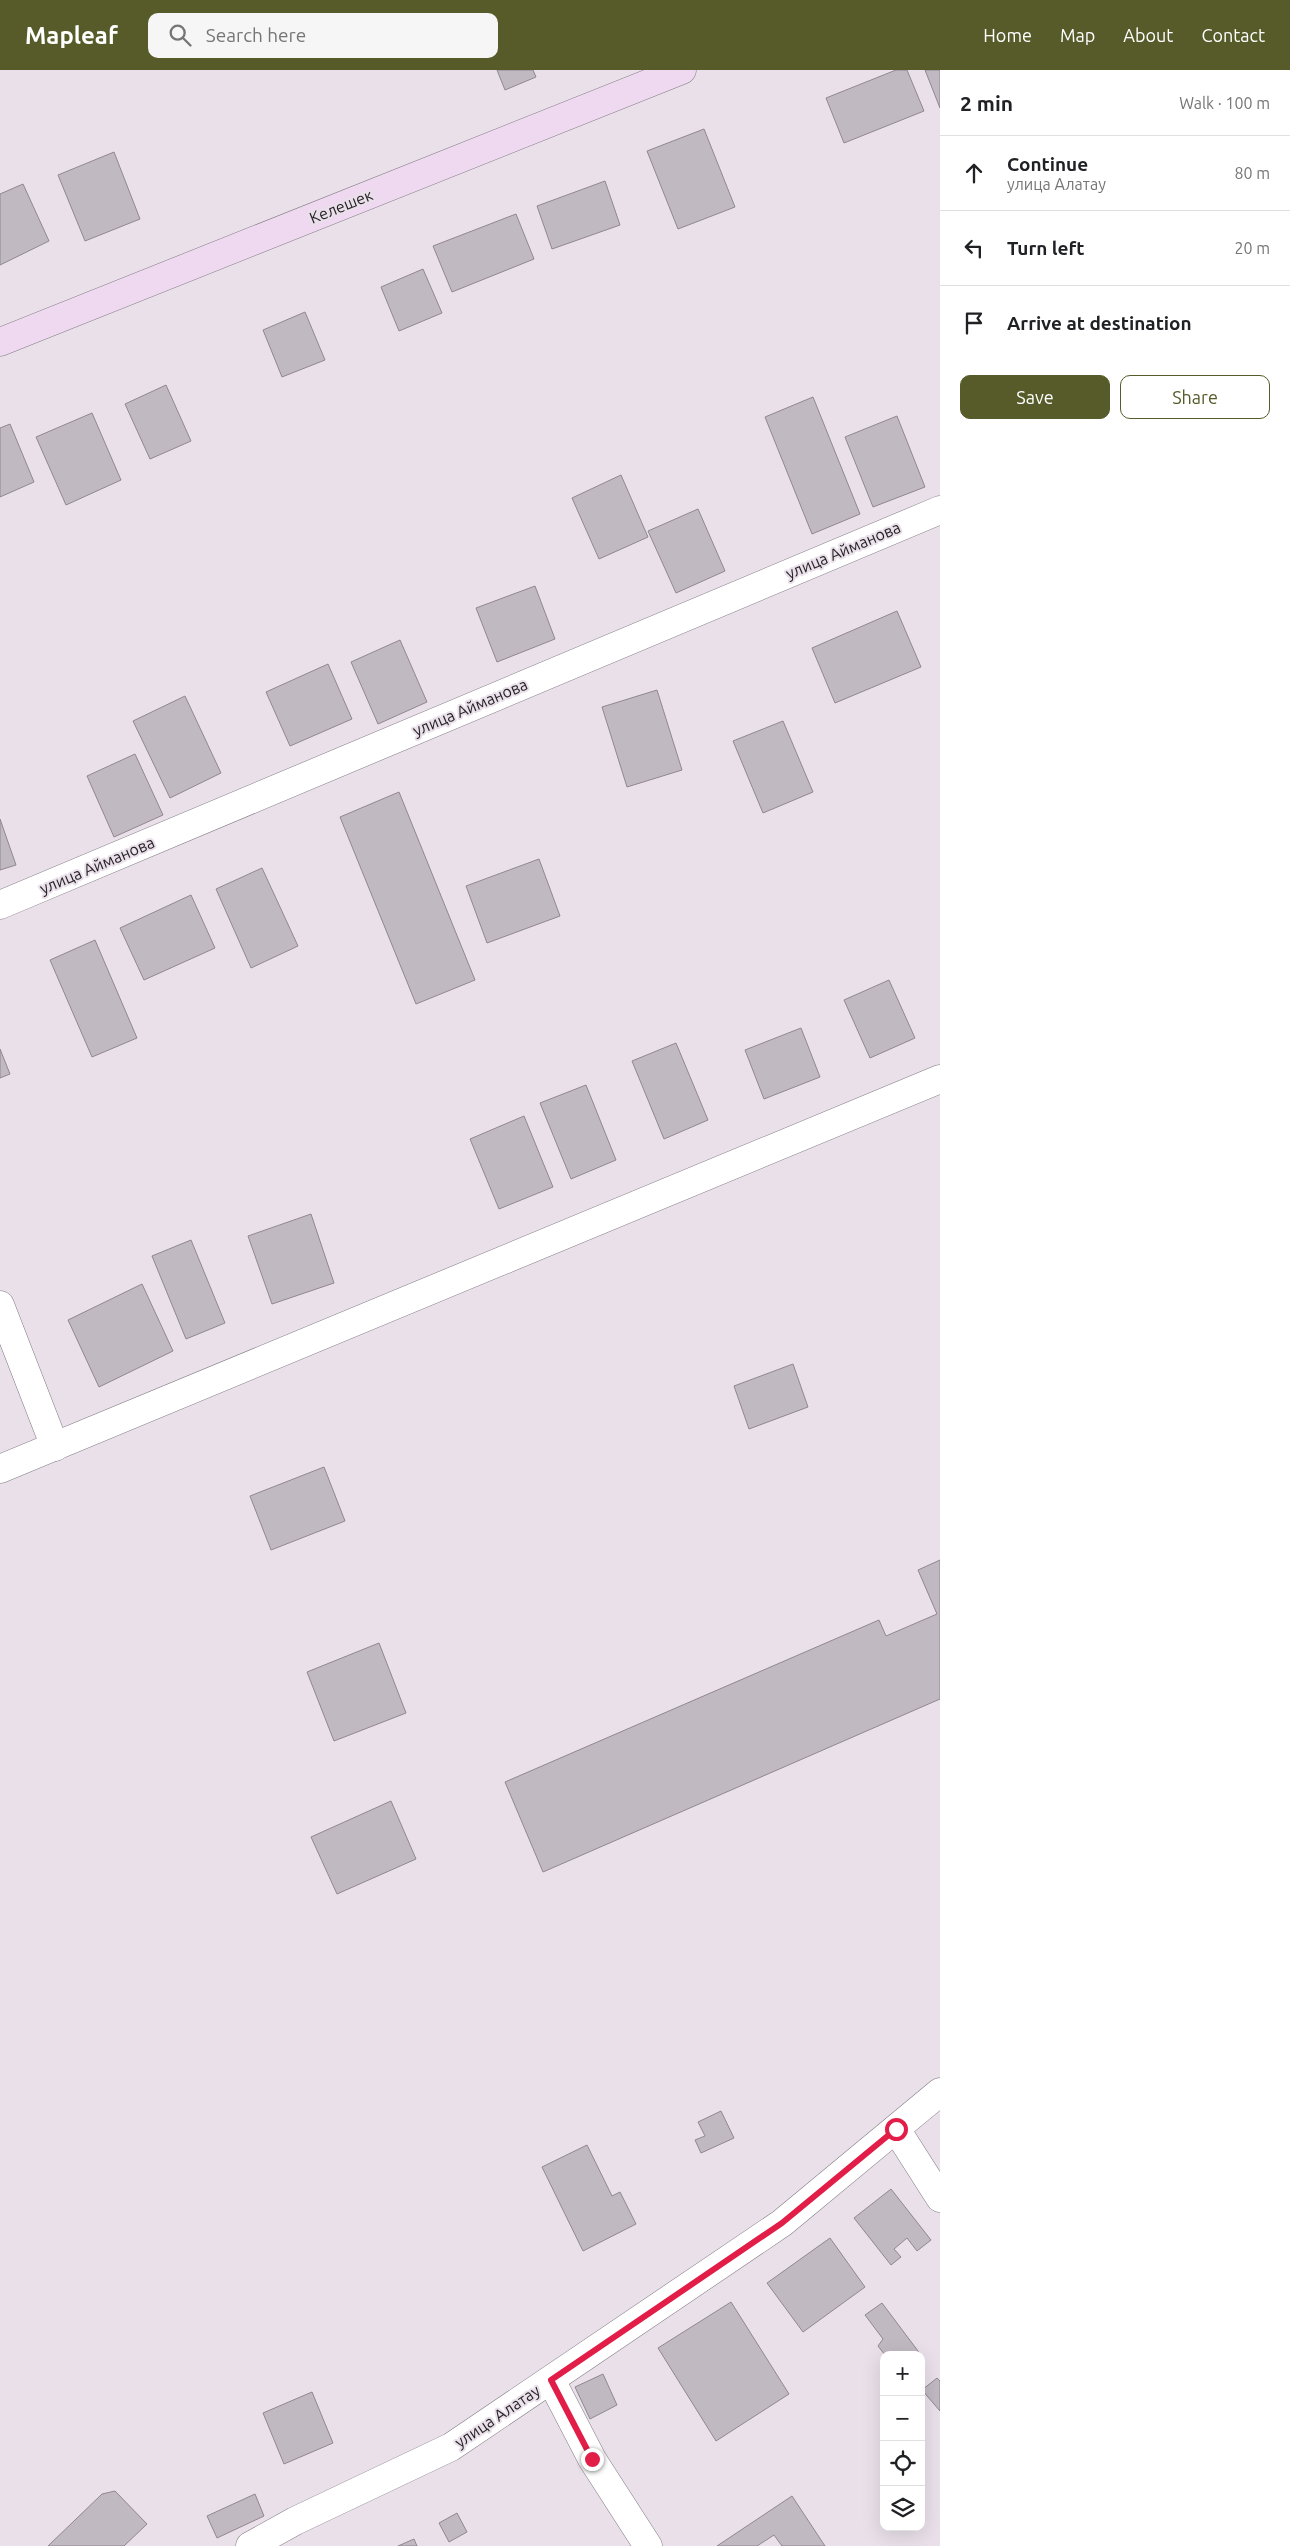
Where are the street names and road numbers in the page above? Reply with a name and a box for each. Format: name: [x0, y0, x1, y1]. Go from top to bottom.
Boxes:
street label: Келешек: [307, 185, 375, 227]
street label: улица Айманова: [783, 518, 903, 582]
street label: улица Айманова: [410, 675, 530, 739]
street label: улица Айманова: [37, 833, 157, 897]
street label: улица Алатау: [451, 2381, 543, 2451]

